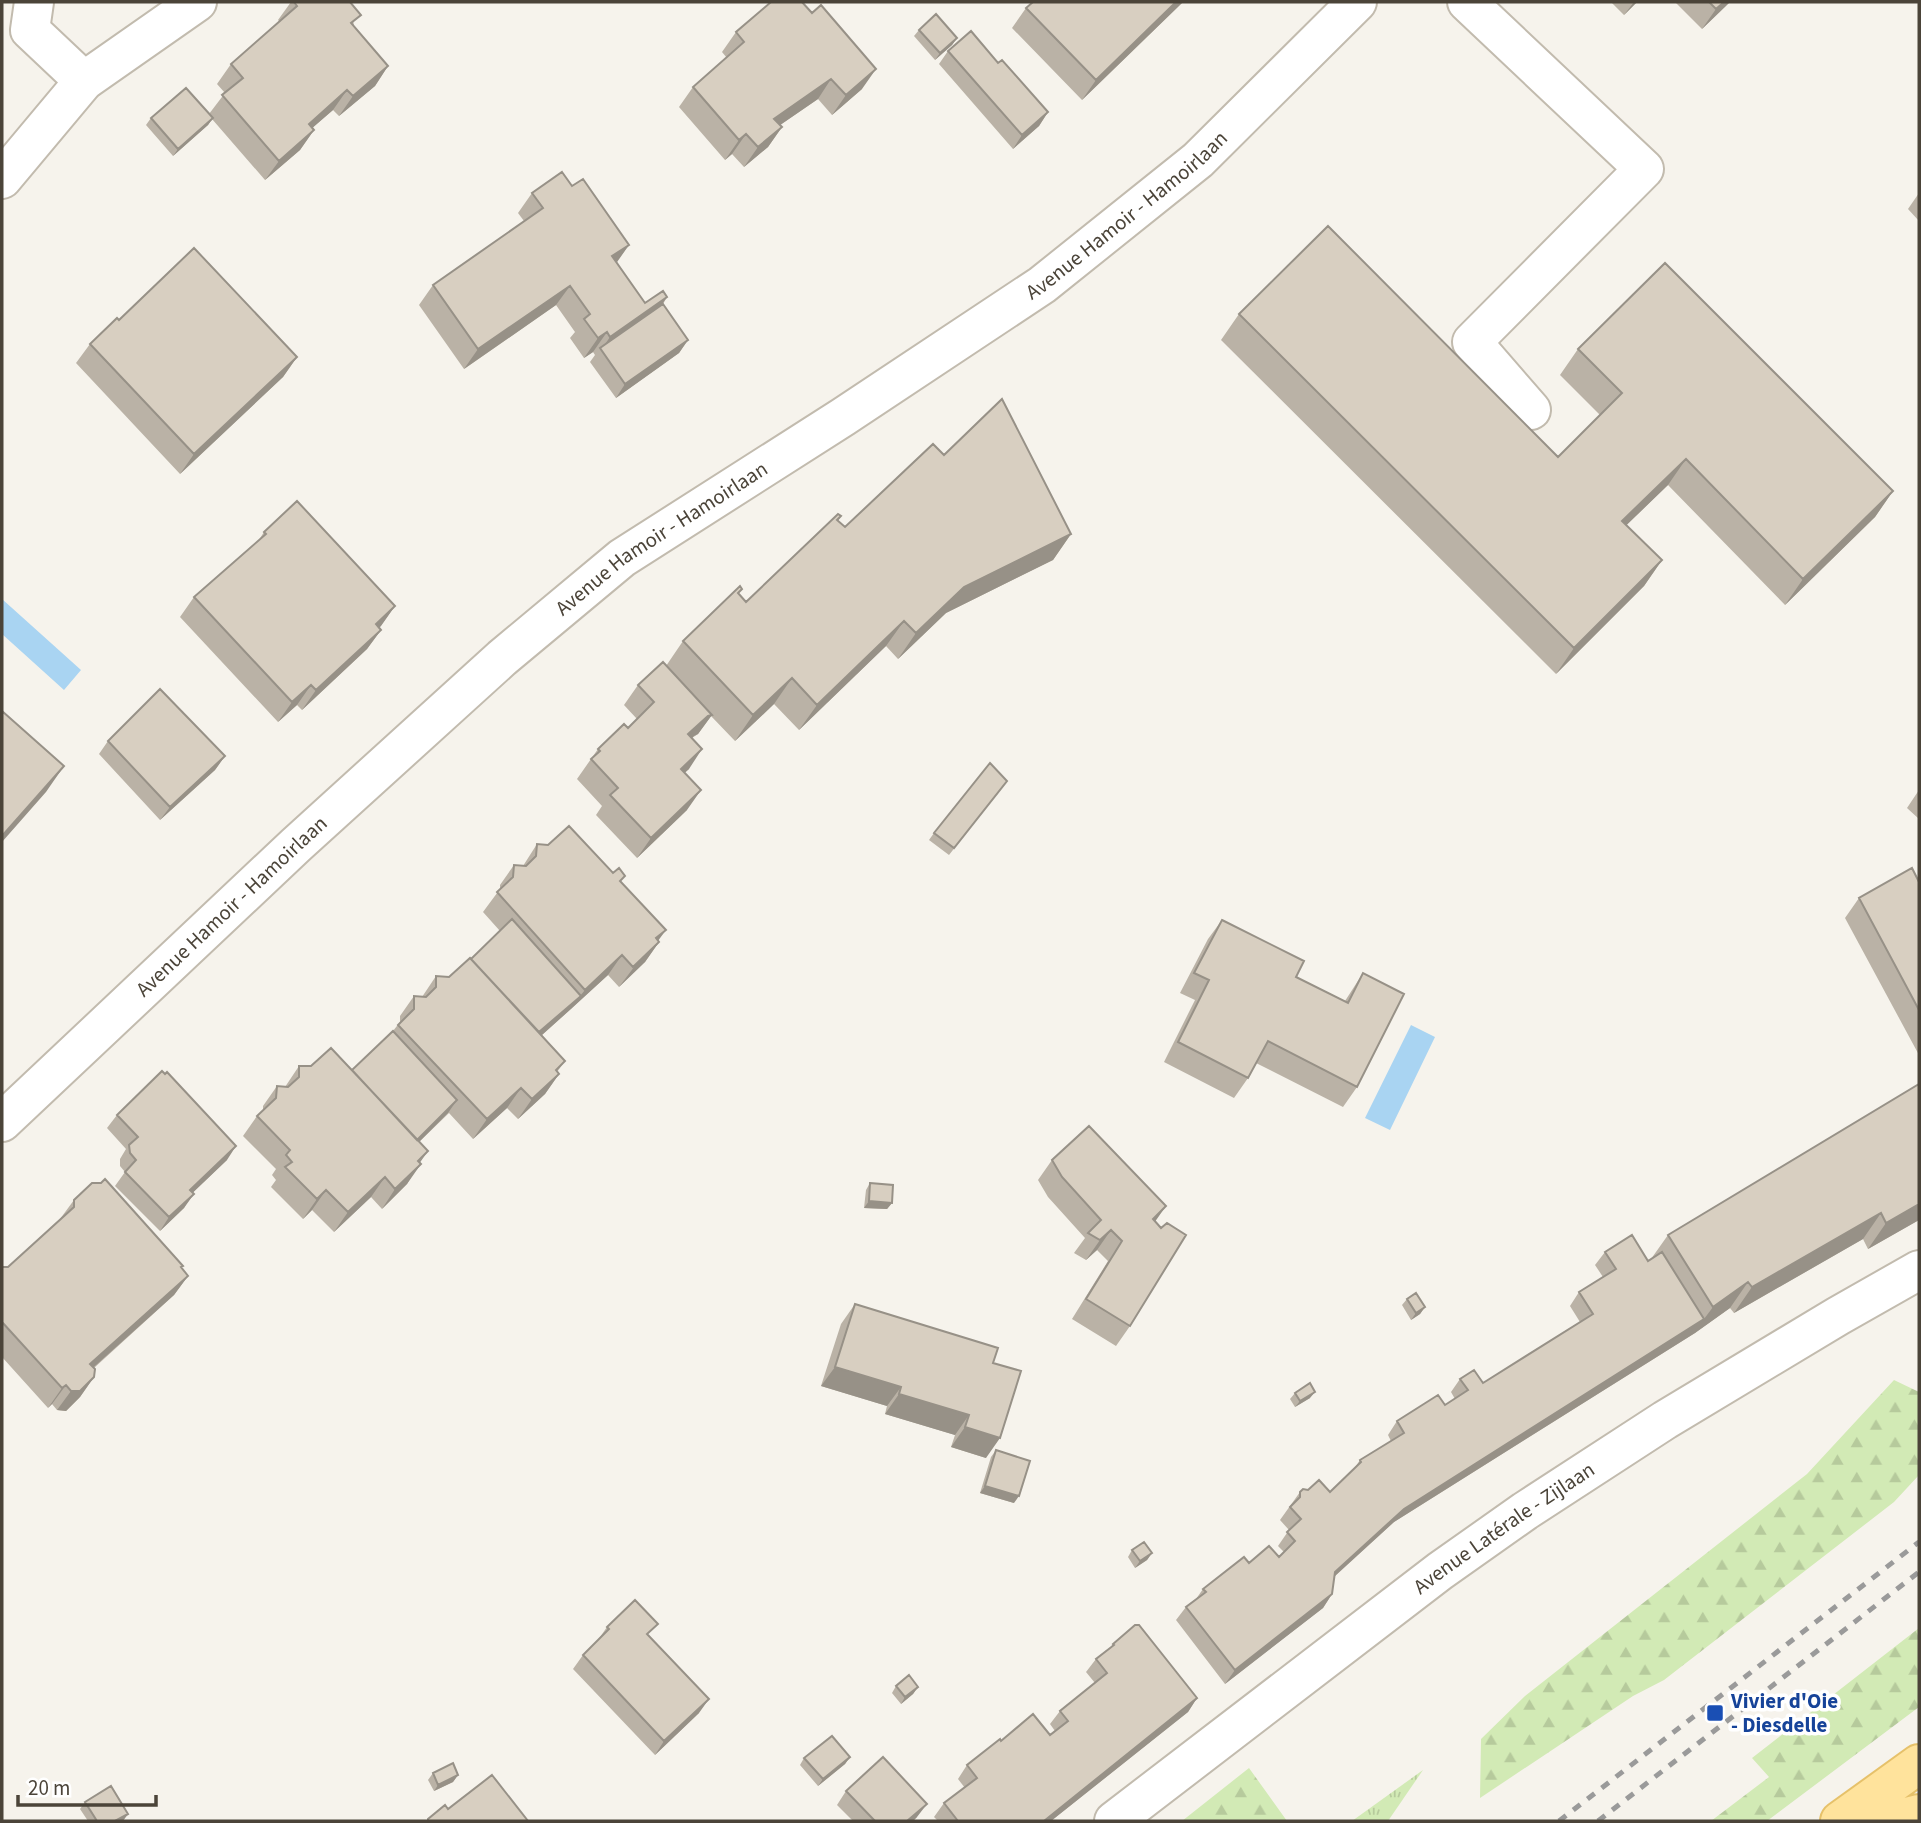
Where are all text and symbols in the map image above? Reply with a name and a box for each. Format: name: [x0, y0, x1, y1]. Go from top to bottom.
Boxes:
street label: Avenue Hamoir - Hamoirlaan: [1020, 124, 1234, 307]
street label: Avenue Hamoir - Hamoirlaan: [549, 454, 774, 623]
street label: Avenue Hamoir - Hamoirlaan: [129, 809, 334, 1004]
street label: Avenue Latérale - Zijlaan: [1407, 1455, 1601, 1601]
place label: Vivier d'Oie - Diesdelle: [1730, 1686, 1838, 1740]
marker: Vivier d'Oie - Diesdelle: [1705, 1703, 1725, 1723]
scale bar: [18, 1764, 156, 1808]
text: 20 m: [28, 1773, 70, 1803]

